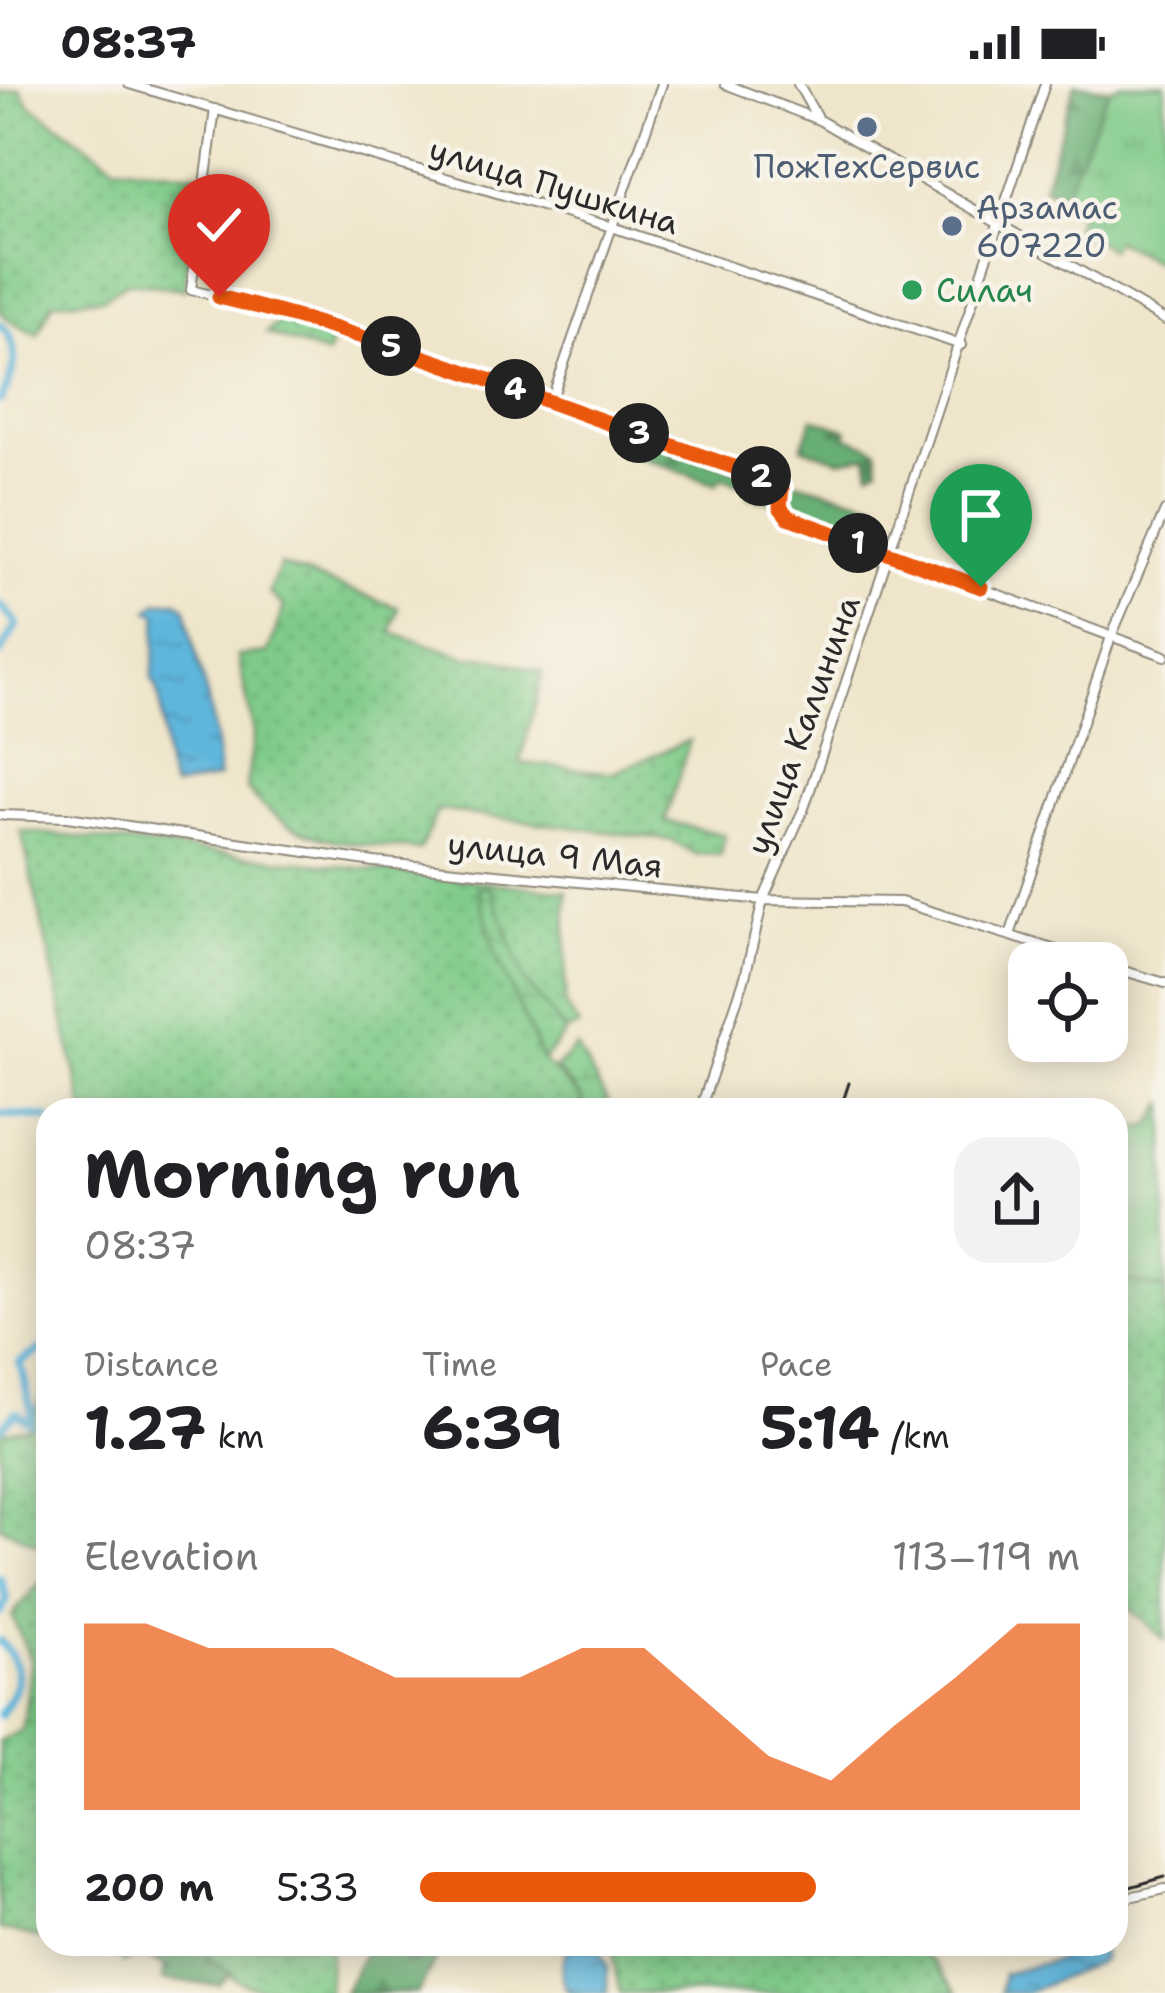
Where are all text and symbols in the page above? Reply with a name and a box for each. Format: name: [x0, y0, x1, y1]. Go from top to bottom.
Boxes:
text: 08:37: [60, 12, 196, 72]
marker: ПожТехСервис: [854, 114, 880, 140]
street label: улица Пушкина: [424, 127, 684, 245]
place label: ПожТехСервис: [754, 144, 981, 189]
pin: [168, 174, 270, 297]
place label: Арзамас 607220: [976, 185, 1118, 268]
icon: check: [186, 192, 252, 258]
marker: Арзамас 607220: [939, 213, 965, 239]
place label: Силач: [936, 268, 1033, 313]
marker: Силач: [899, 277, 925, 303]
pin: 5: [361, 316, 421, 376]
text: 5: [381, 323, 401, 368]
pin: 4: [485, 359, 545, 419]
text: 4: [503, 366, 527, 411]
pin: 3: [609, 403, 669, 463]
text: 3: [627, 410, 651, 455]
pin: 2: [731, 446, 791, 506]
text: 2: [749, 453, 773, 498]
pin: [930, 464, 1032, 587]
icon: arrive: [948, 482, 1014, 548]
pin: 1: [828, 513, 888, 573]
text: 1: [850, 520, 866, 565]
street label: улица Калинина: [735, 589, 871, 861]
street label: улица 9 Мая: [445, 821, 665, 889]
map controls: [1008, 942, 1128, 1062]
button: locate: [1008, 942, 1128, 1062]
text: Morning run: [84, 1130, 520, 1218]
button: share: [954, 1137, 1080, 1263]
text: 08:37: [84, 1219, 196, 1271]
text: Distance: [84, 1342, 219, 1387]
text: Time: [422, 1342, 498, 1387]
text: Pace: [760, 1342, 833, 1387]
text: 1.27: [84, 1387, 206, 1467]
text: 6:39: [422, 1387, 563, 1467]
text: 5:14: [760, 1387, 879, 1467]
text: km: [206, 1414, 264, 1459]
text: /km: [879, 1414, 950, 1459]
text: Elevation: [84, 1530, 259, 1582]
text: 113–119 m: [892, 1530, 1080, 1582]
text: 200 m: [84, 1861, 214, 1913]
text: 5:33: [276, 1861, 359, 1913]

